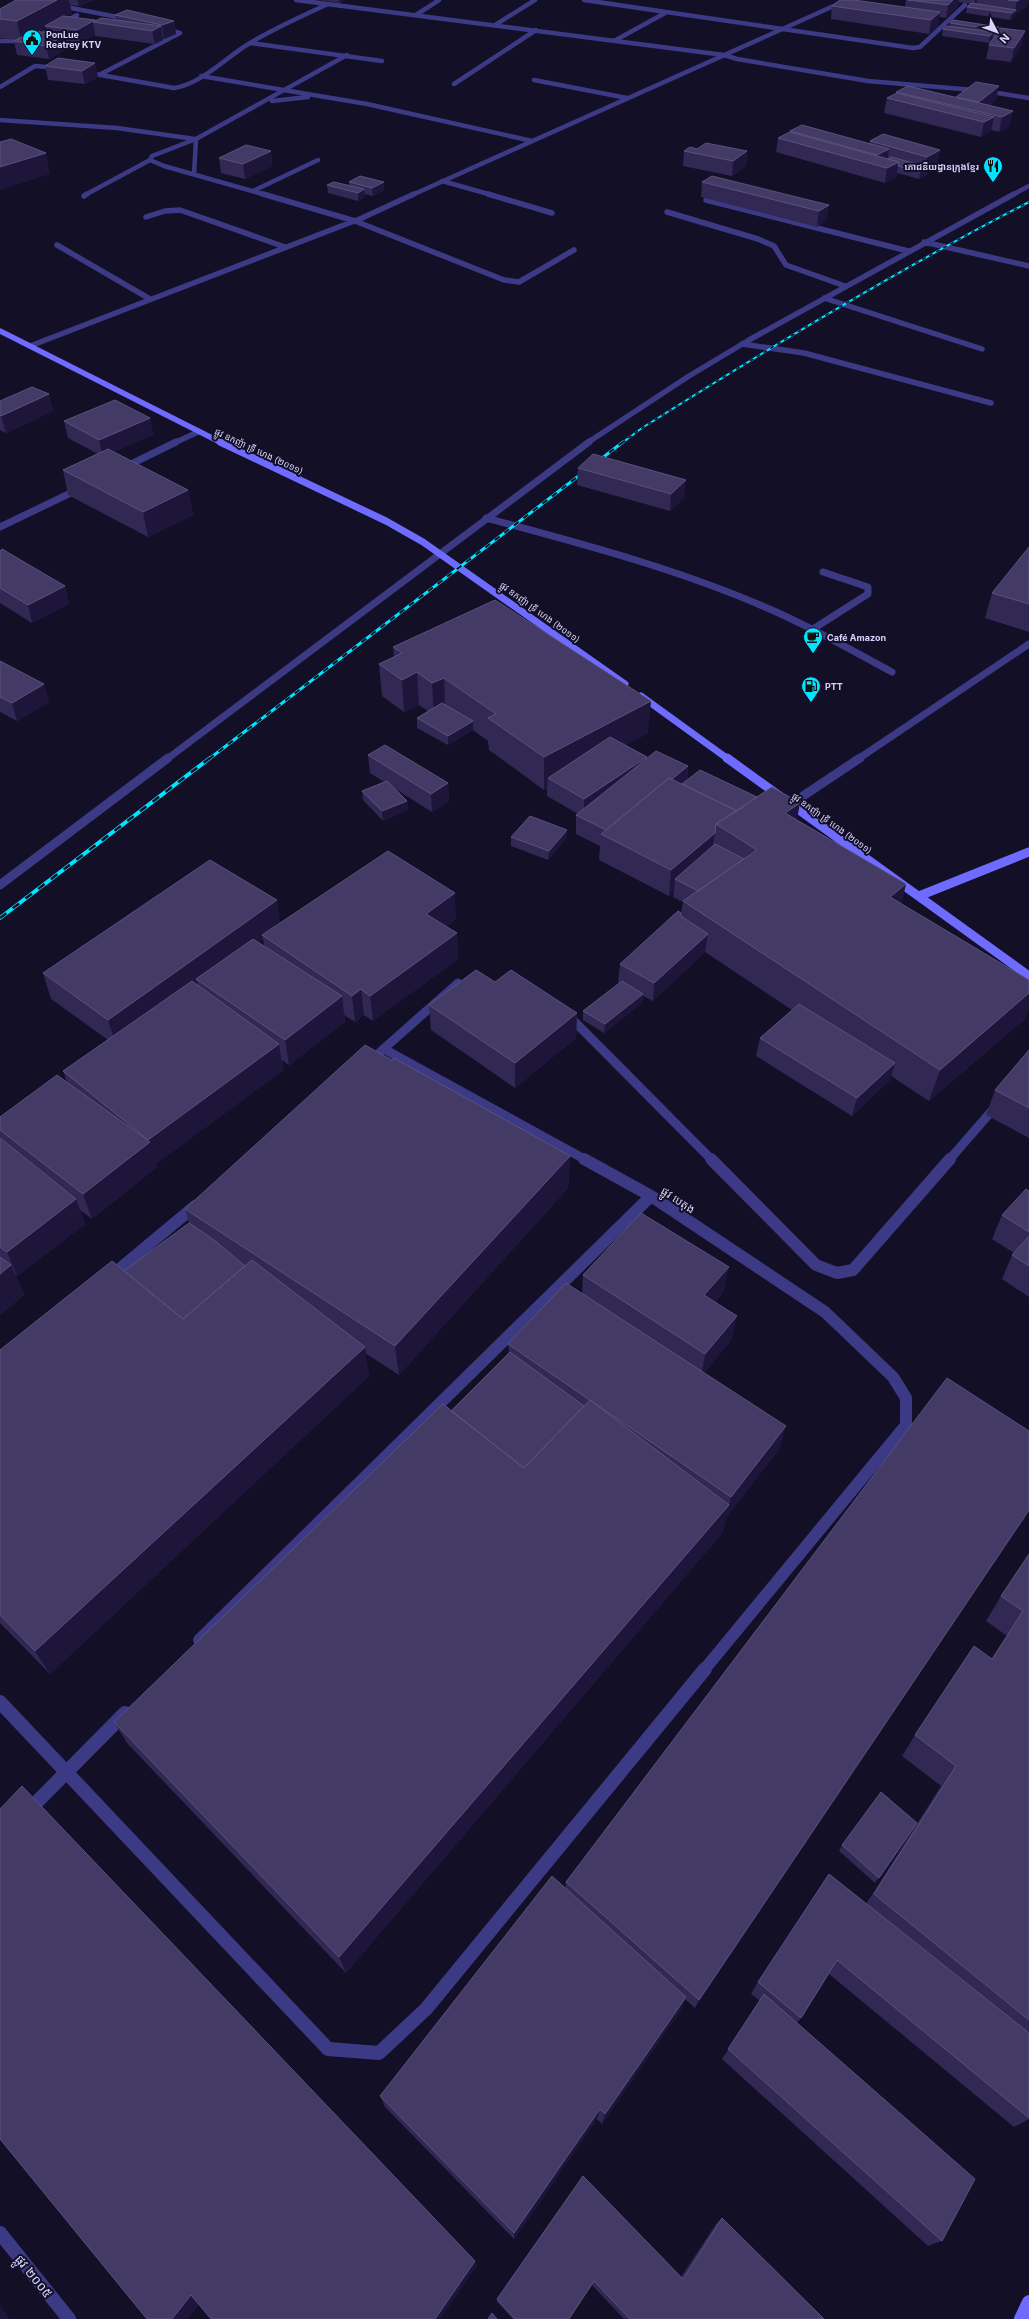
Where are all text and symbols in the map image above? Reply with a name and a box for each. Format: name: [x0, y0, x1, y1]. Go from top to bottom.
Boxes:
north arrow: [977, 12, 1017, 52]
public building icon: PonLue Reatrey KTV: [21, 28, 43, 56]
place label: PonLue Reatrey KTV: [46, 29, 101, 50]
text: N: [997, 31, 1013, 46]
restaurant icon: ភោជនីយដ្ធានក្រុងខ្មែរ: [982, 155, 1004, 183]
place label: ភោជនីយដ្ធានក្រុងខ្មែរ: [905, 161, 979, 173]
street label: ផ្លូវ ឧកញ៉ា ទ្រី ហេង (២០១១): [212, 426, 305, 479]
street label: ផ្លូវ ឧកញ៉ា ទ្រី ហេង (២០១១): [496, 579, 582, 647]
cafe icon: Café Amazon: [802, 626, 824, 654]
place label: Café Amazon: [827, 632, 886, 643]
fuel station icon: PTT: [800, 675, 822, 703]
place label: PTT: [825, 681, 843, 692]
street label: ផ្លូវ ឧកញ៉ា ទ្រី ហេង (២០១១): [788, 790, 874, 858]
street label: ផ្លូវ បេតុង: [657, 1184, 698, 1219]
street label: ផ្លូវ ២០០៥: [9, 2251, 56, 2303]

